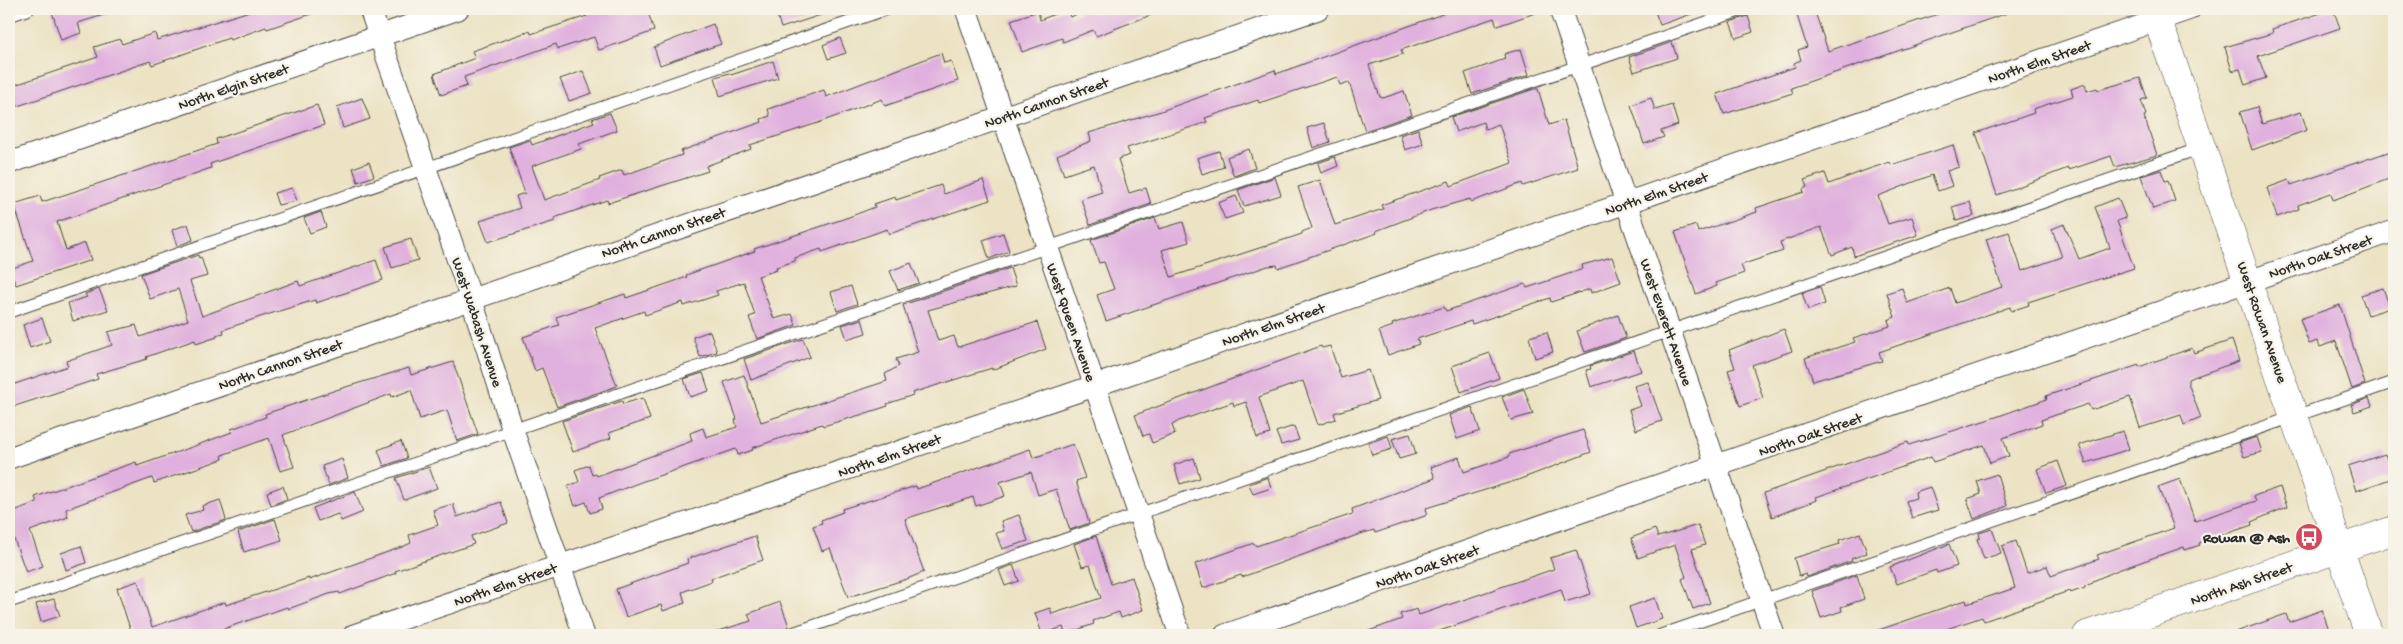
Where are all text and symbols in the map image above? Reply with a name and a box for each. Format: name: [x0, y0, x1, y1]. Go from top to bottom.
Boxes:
street label: North Elm Street: [1986, 36, 2095, 89]
street label: North Elgin Street: [176, 60, 293, 115]
street label: North Cannon Street: [982, 74, 1113, 134]
street label: North Elm Street: [1603, 168, 1712, 221]
street label: North Cannon Street: [599, 204, 730, 264]
street label: North Oak Street: [2267, 231, 2377, 284]
street label: West Wabash Avenue: [447, 256, 506, 390]
street label: West Everett Avenue: [1635, 257, 1695, 389]
street label: West Rowan Avenue: [2232, 260, 2290, 386]
street label: West Queen Avenue: [1041, 261, 1099, 384]
street label: North Elm Street: [1220, 299, 1329, 352]
street label: North Cannon Street: [216, 336, 347, 396]
street label: North Oak Street: [1757, 409, 1867, 462]
street label: North Elm Street: [836, 430, 945, 483]
bus stop icon: Rowan @ Ash: [2294, 522, 2324, 552]
place label: Rowan @ Ash: [2202, 530, 2290, 548]
street label: North Oak Street: [1374, 541, 1484, 594]
street label: North Ash Street: [2188, 558, 2297, 611]
street label: North Elm Street: [452, 559, 561, 612]

